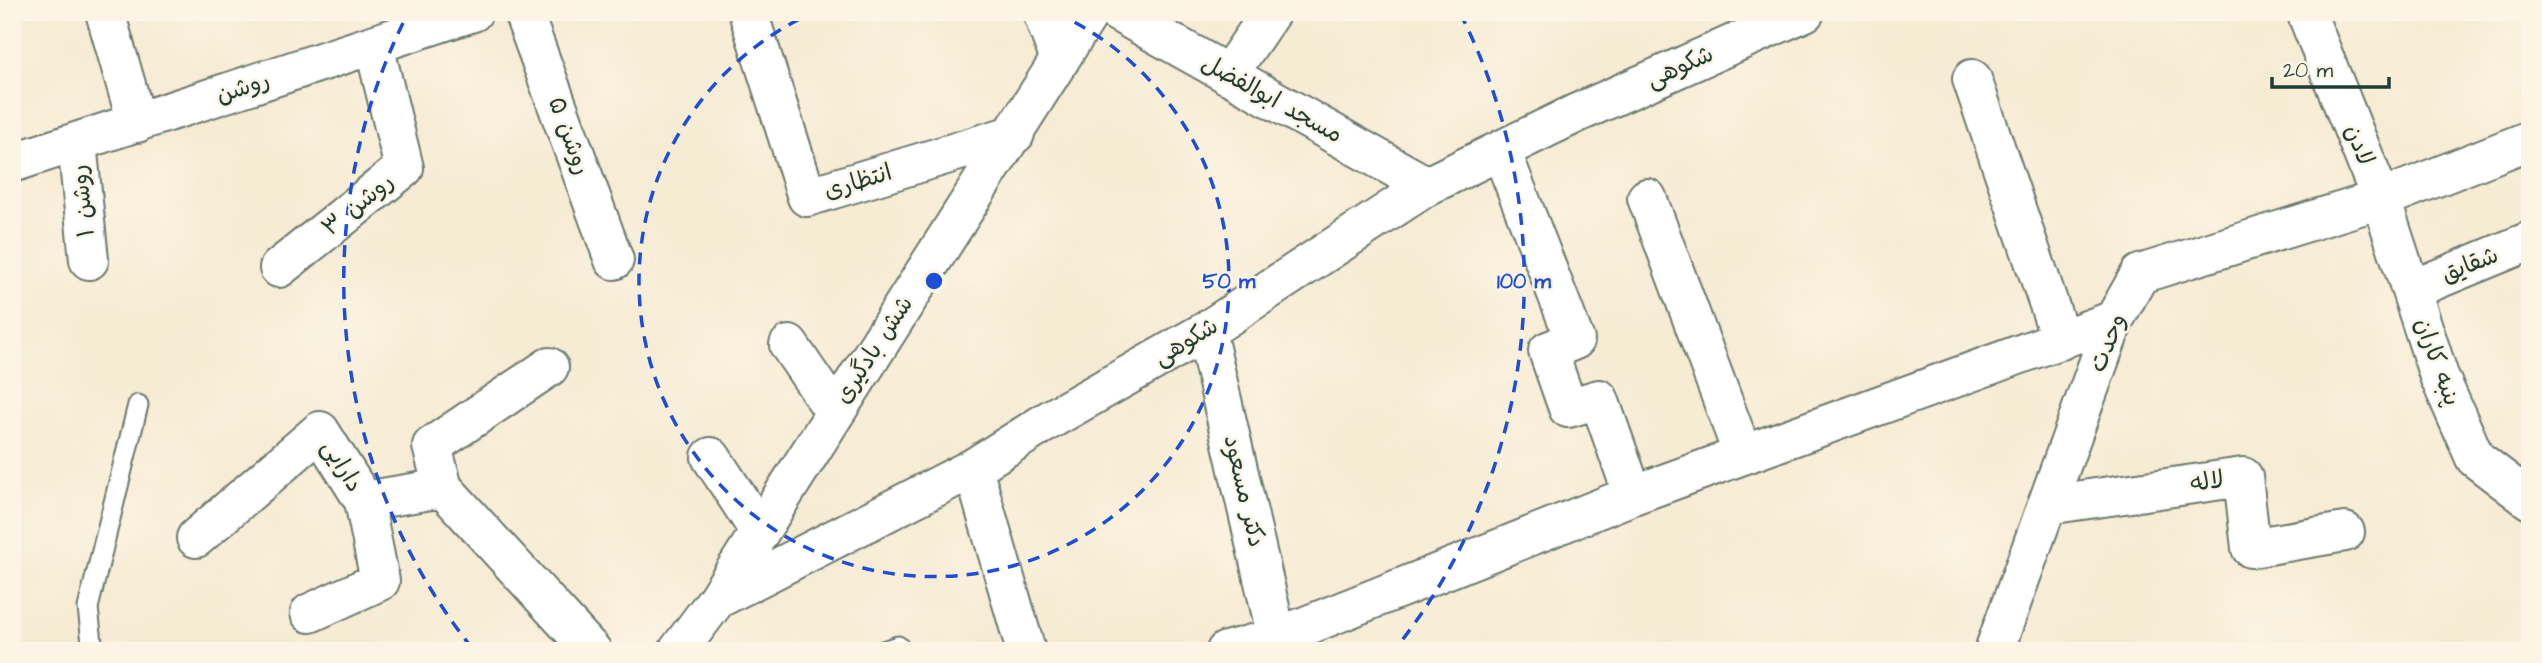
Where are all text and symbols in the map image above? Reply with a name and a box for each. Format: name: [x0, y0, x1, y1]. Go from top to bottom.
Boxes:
street label: شکوهی: [1641, 37, 1719, 97]
street label: مسجد ابوالفضل: [1195, 46, 1349, 152]
scale bar: [2272, 46, 2390, 90]
text: 20 m: [2283, 56, 2334, 85]
street label: روشن: [212, 63, 274, 113]
street label: روشن ۵: [539, 92, 599, 180]
street label: لادن: [2335, 119, 2383, 171]
street label: انتظاری: [820, 156, 896, 208]
street label: روشن ۱: [62, 163, 104, 239]
street label: روشن ۳: [315, 165, 401, 245]
street label: شقایق: [2436, 238, 2504, 292]
text: 50 m: [1203, 267, 1256, 296]
text: 100 m: [1497, 267, 1552, 296]
centre of rings: [922, 269, 946, 293]
street label: شش بادگیری: [826, 289, 922, 411]
street label: وحدت: [2081, 308, 2135, 378]
street label: شکوهی: [1147, 309, 1225, 375]
street label: پنبه کاران: [2405, 313, 2469, 411]
street label: دکتر مسعود: [1215, 431, 1273, 551]
street label: دارایی: [313, 433, 371, 499]
street label: لاله: [2188, 463, 2226, 501]

